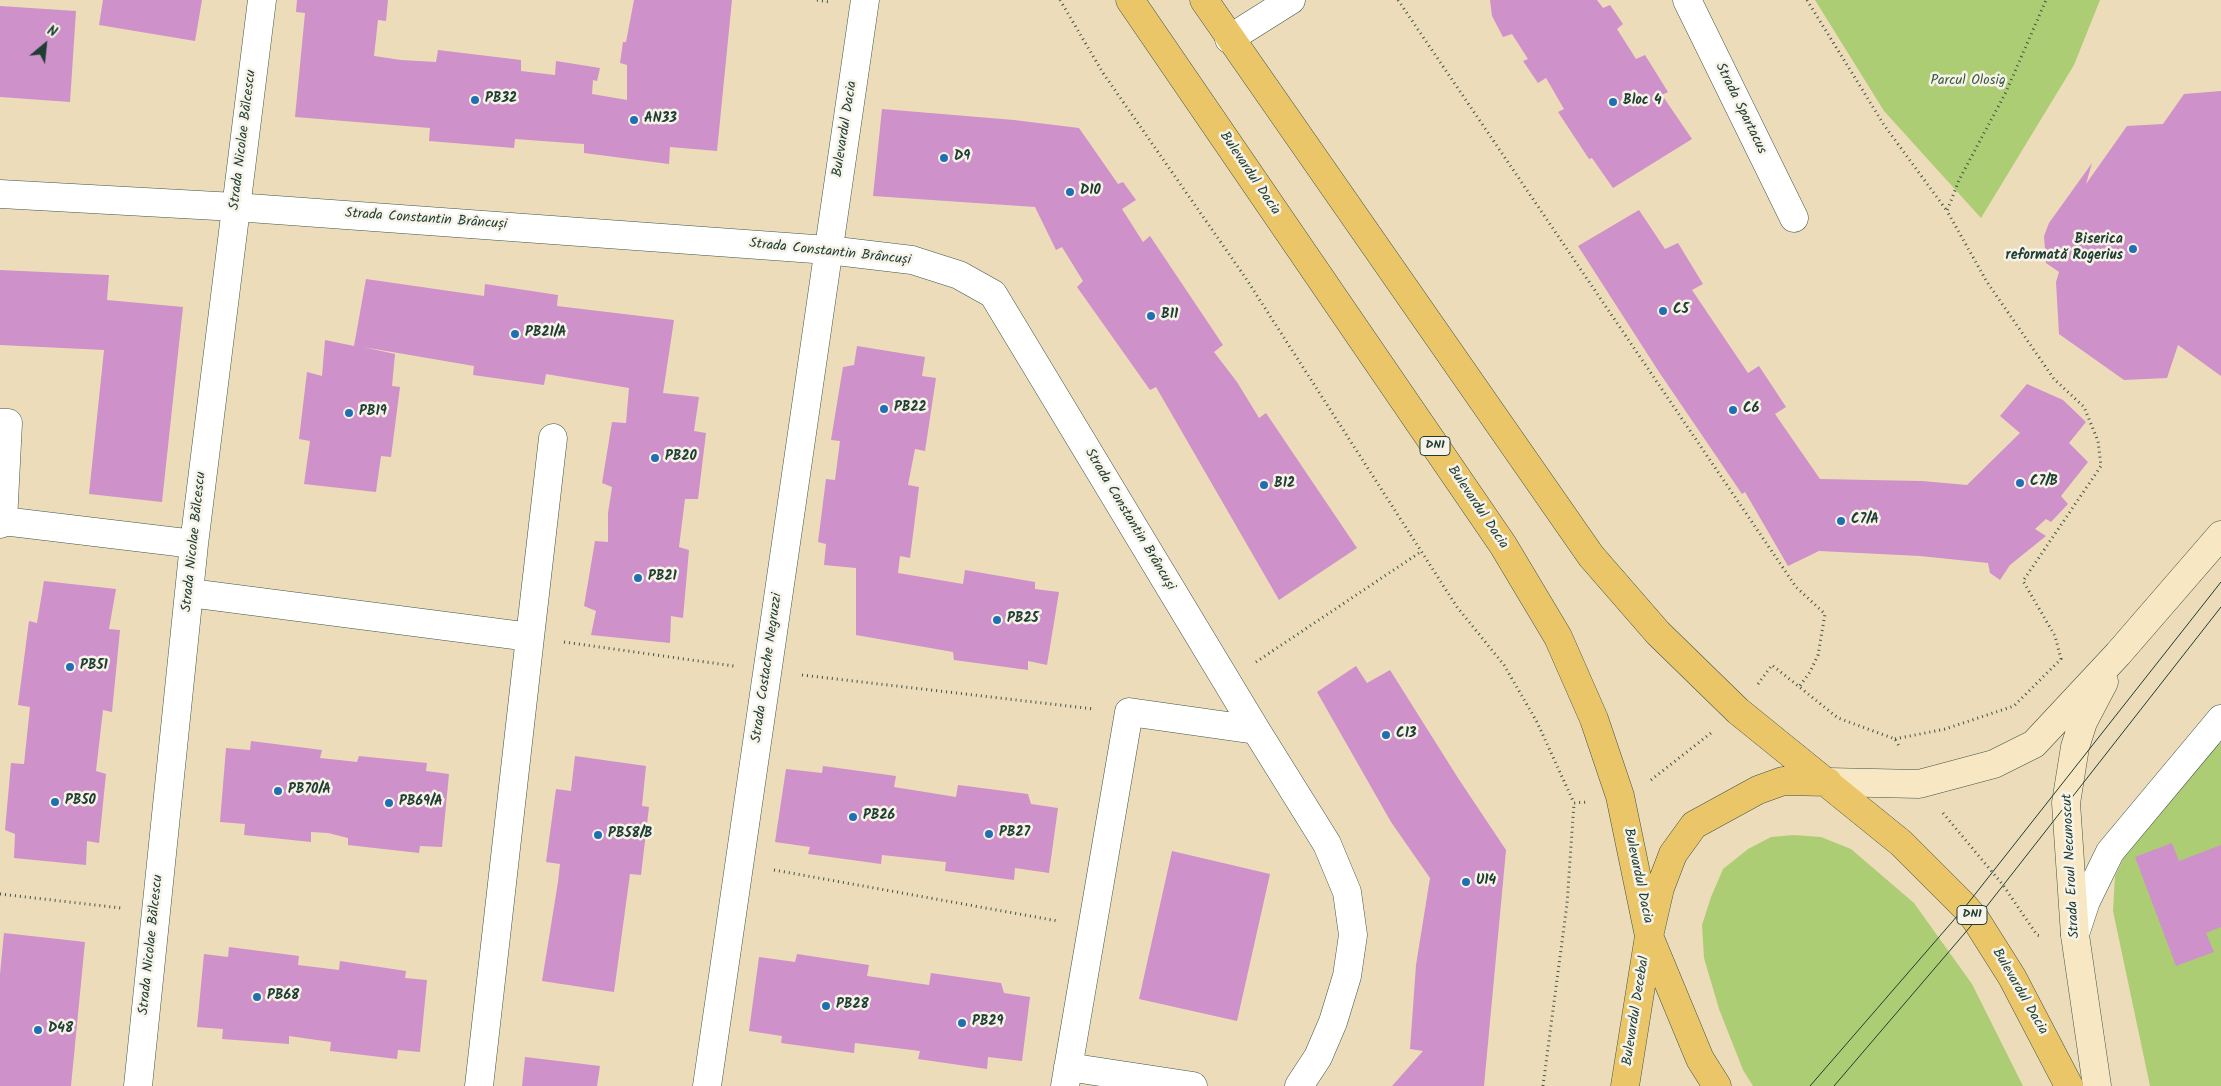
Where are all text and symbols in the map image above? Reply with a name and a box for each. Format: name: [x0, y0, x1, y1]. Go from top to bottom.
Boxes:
north arrow: [20, 20, 70, 70]
text: N: [43, 20, 61, 44]
street label: Strada Spartacus: [1711, 61, 1769, 157]
street label: Strada Nicolae Bălcescu: [227, 69, 261, 211]
park label: Parcul Olosig: [1930, 74, 2006, 90]
street label: Bulevardul Dacia: [830, 80, 862, 178]
place label: PB32: [485, 92, 517, 108]
marker: PB32: [469, 94, 481, 106]
place label: Bloc 4: [1623, 94, 1662, 110]
marker: Bloc 4: [1607, 96, 1619, 108]
place label: AN33: [644, 112, 677, 128]
marker: AN33: [628, 114, 640, 126]
street label: Bulevardul Dacia: [1215, 129, 1283, 219]
place label: D9: [954, 150, 970, 166]
marker: D9: [938, 152, 950, 164]
place label: D10: [1080, 184, 1101, 200]
marker: D10: [1064, 186, 1076, 198]
street label: Strada Constantin Brâncuși: [344, 206, 508, 234]
place label: Biserica reformată Rogerius: [2006, 233, 2123, 266]
street label: Strada Constantin Brâncuși: [748, 236, 912, 270]
marker: Biserica reformată Rogerius: [2127, 243, 2139, 255]
place label: C5: [1673, 303, 1689, 319]
marker: C5: [1657, 305, 1669, 317]
place label: B11: [1161, 308, 1178, 324]
marker: B11: [1145, 310, 1157, 322]
place label: PB21/A: [525, 326, 567, 342]
marker: PB21/A: [509, 328, 521, 340]
place label: PB22: [894, 401, 927, 417]
place label: C6: [1743, 402, 1759, 418]
marker: PB22: [878, 403, 890, 415]
marker: C6: [1727, 404, 1739, 416]
place label: PB19: [359, 405, 387, 421]
marker: PB19: [343, 407, 355, 419]
road number: DN1: [1420, 436, 1450, 456]
street label: Strada Constantin Brâncuși: [1080, 446, 1178, 594]
place label: PB20: [665, 450, 697, 466]
marker: PB20: [649, 452, 661, 464]
street label: Bulevardul Dacia: [1443, 463, 1511, 553]
street label: Strada Nicolae Bălcescu: [179, 471, 211, 613]
place label: C7/B: [2030, 475, 2058, 491]
place label: B12: [1274, 477, 1295, 493]
marker: C7/B: [2014, 477, 2026, 489]
marker: B12: [1258, 479, 1270, 491]
place label: C7/A: [1851, 513, 1879, 529]
marker: C7/A: [1835, 515, 1847, 527]
place label: PB21: [648, 570, 677, 586]
marker: PB21: [632, 572, 644, 584]
street label: Strada Costache Negruzzi: [749, 592, 787, 744]
place label: PB25: [1007, 612, 1039, 628]
marker: PB25: [991, 614, 1003, 626]
place label: PB51: [80, 659, 108, 675]
marker: PB51: [64, 661, 76, 673]
place label: C13: [1396, 727, 1417, 743]
marker: C13: [1380, 729, 1392, 741]
place label: PB70/A: [288, 783, 331, 799]
marker: PB70/A: [272, 785, 284, 797]
street label: Strada Eroul Necunoscut: [2060, 793, 2084, 939]
place label: PB50: [65, 794, 96, 810]
place label: PB69/A: [399, 795, 443, 811]
marker: PB50: [49, 796, 61, 808]
marker: PB69/A: [383, 797, 395, 809]
place label: PB26: [863, 809, 895, 825]
marker: PB26: [847, 811, 859, 823]
place label: PB27: [999, 826, 1030, 842]
place label: PB58/B: [608, 827, 652, 843]
street label: Bulevardul Dacia: [1619, 827, 1655, 925]
marker: PB27: [983, 828, 995, 840]
marker: PB58/B: [592, 829, 604, 841]
street label: Strada Nicolae Bălcescu: [136, 874, 168, 1016]
place label: U14: [1476, 874, 1496, 890]
marker: U14: [1460, 876, 1472, 888]
road number: DN1: [1957, 906, 1987, 924]
street label: Bulevardul Dacia: [1987, 946, 2051, 1038]
street label: Bulevardul Decebal: [1620, 955, 1654, 1067]
place label: PB68: [267, 989, 299, 1005]
marker: PB68: [251, 991, 263, 1003]
place label: PB28: [836, 998, 869, 1014]
marker: PB28: [820, 1000, 832, 1012]
place label: PB29: [972, 1015, 1004, 1031]
marker: PB29: [956, 1017, 968, 1029]
place label: D48: [48, 1022, 73, 1038]
marker: D48: [32, 1024, 44, 1036]

